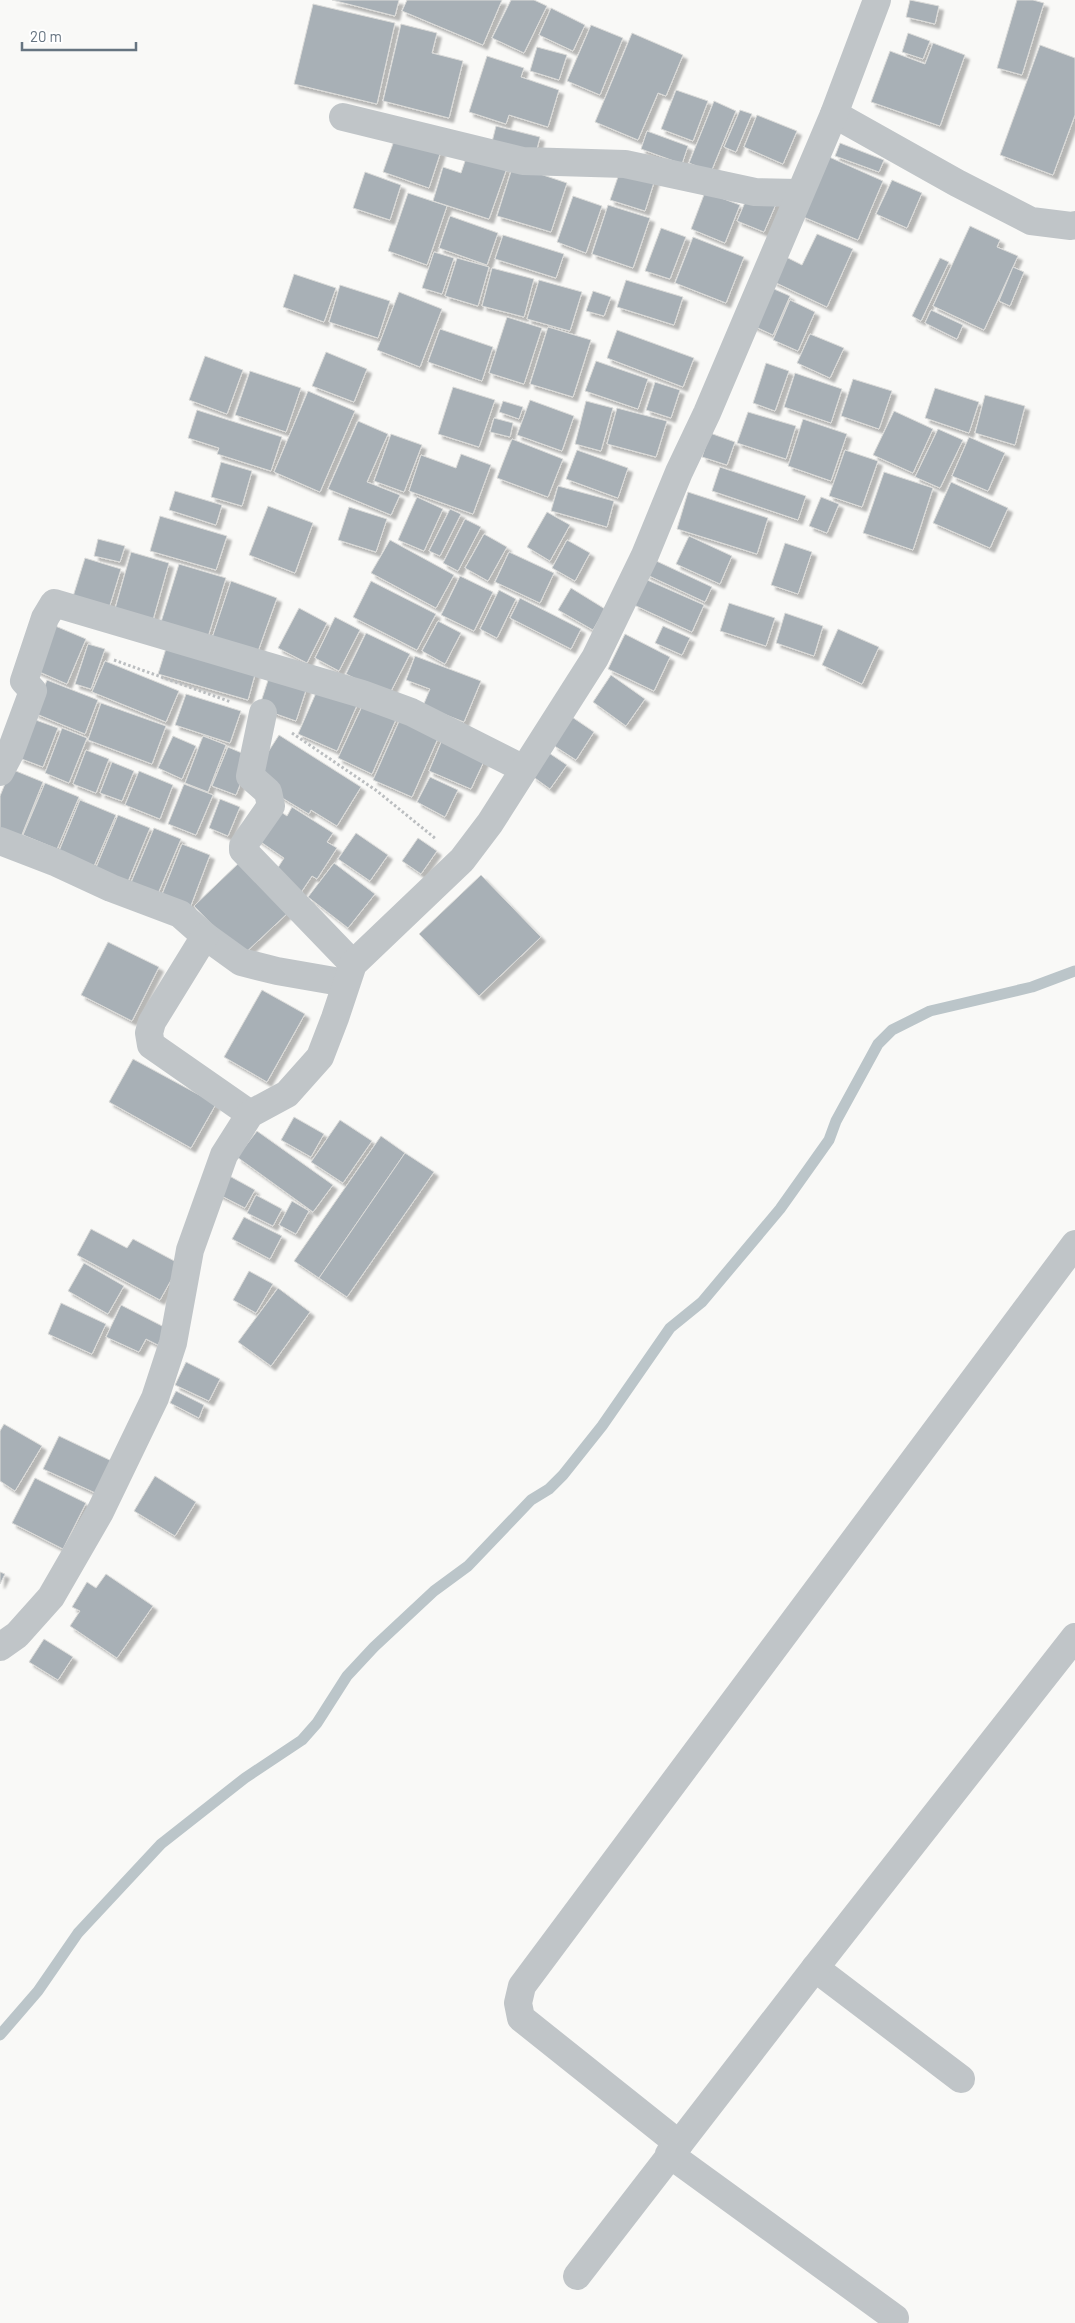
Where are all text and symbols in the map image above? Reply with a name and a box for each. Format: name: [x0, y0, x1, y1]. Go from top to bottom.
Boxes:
scale bar: [22, 20, 136, 52]
text: 20 m: [30, 27, 62, 45]

